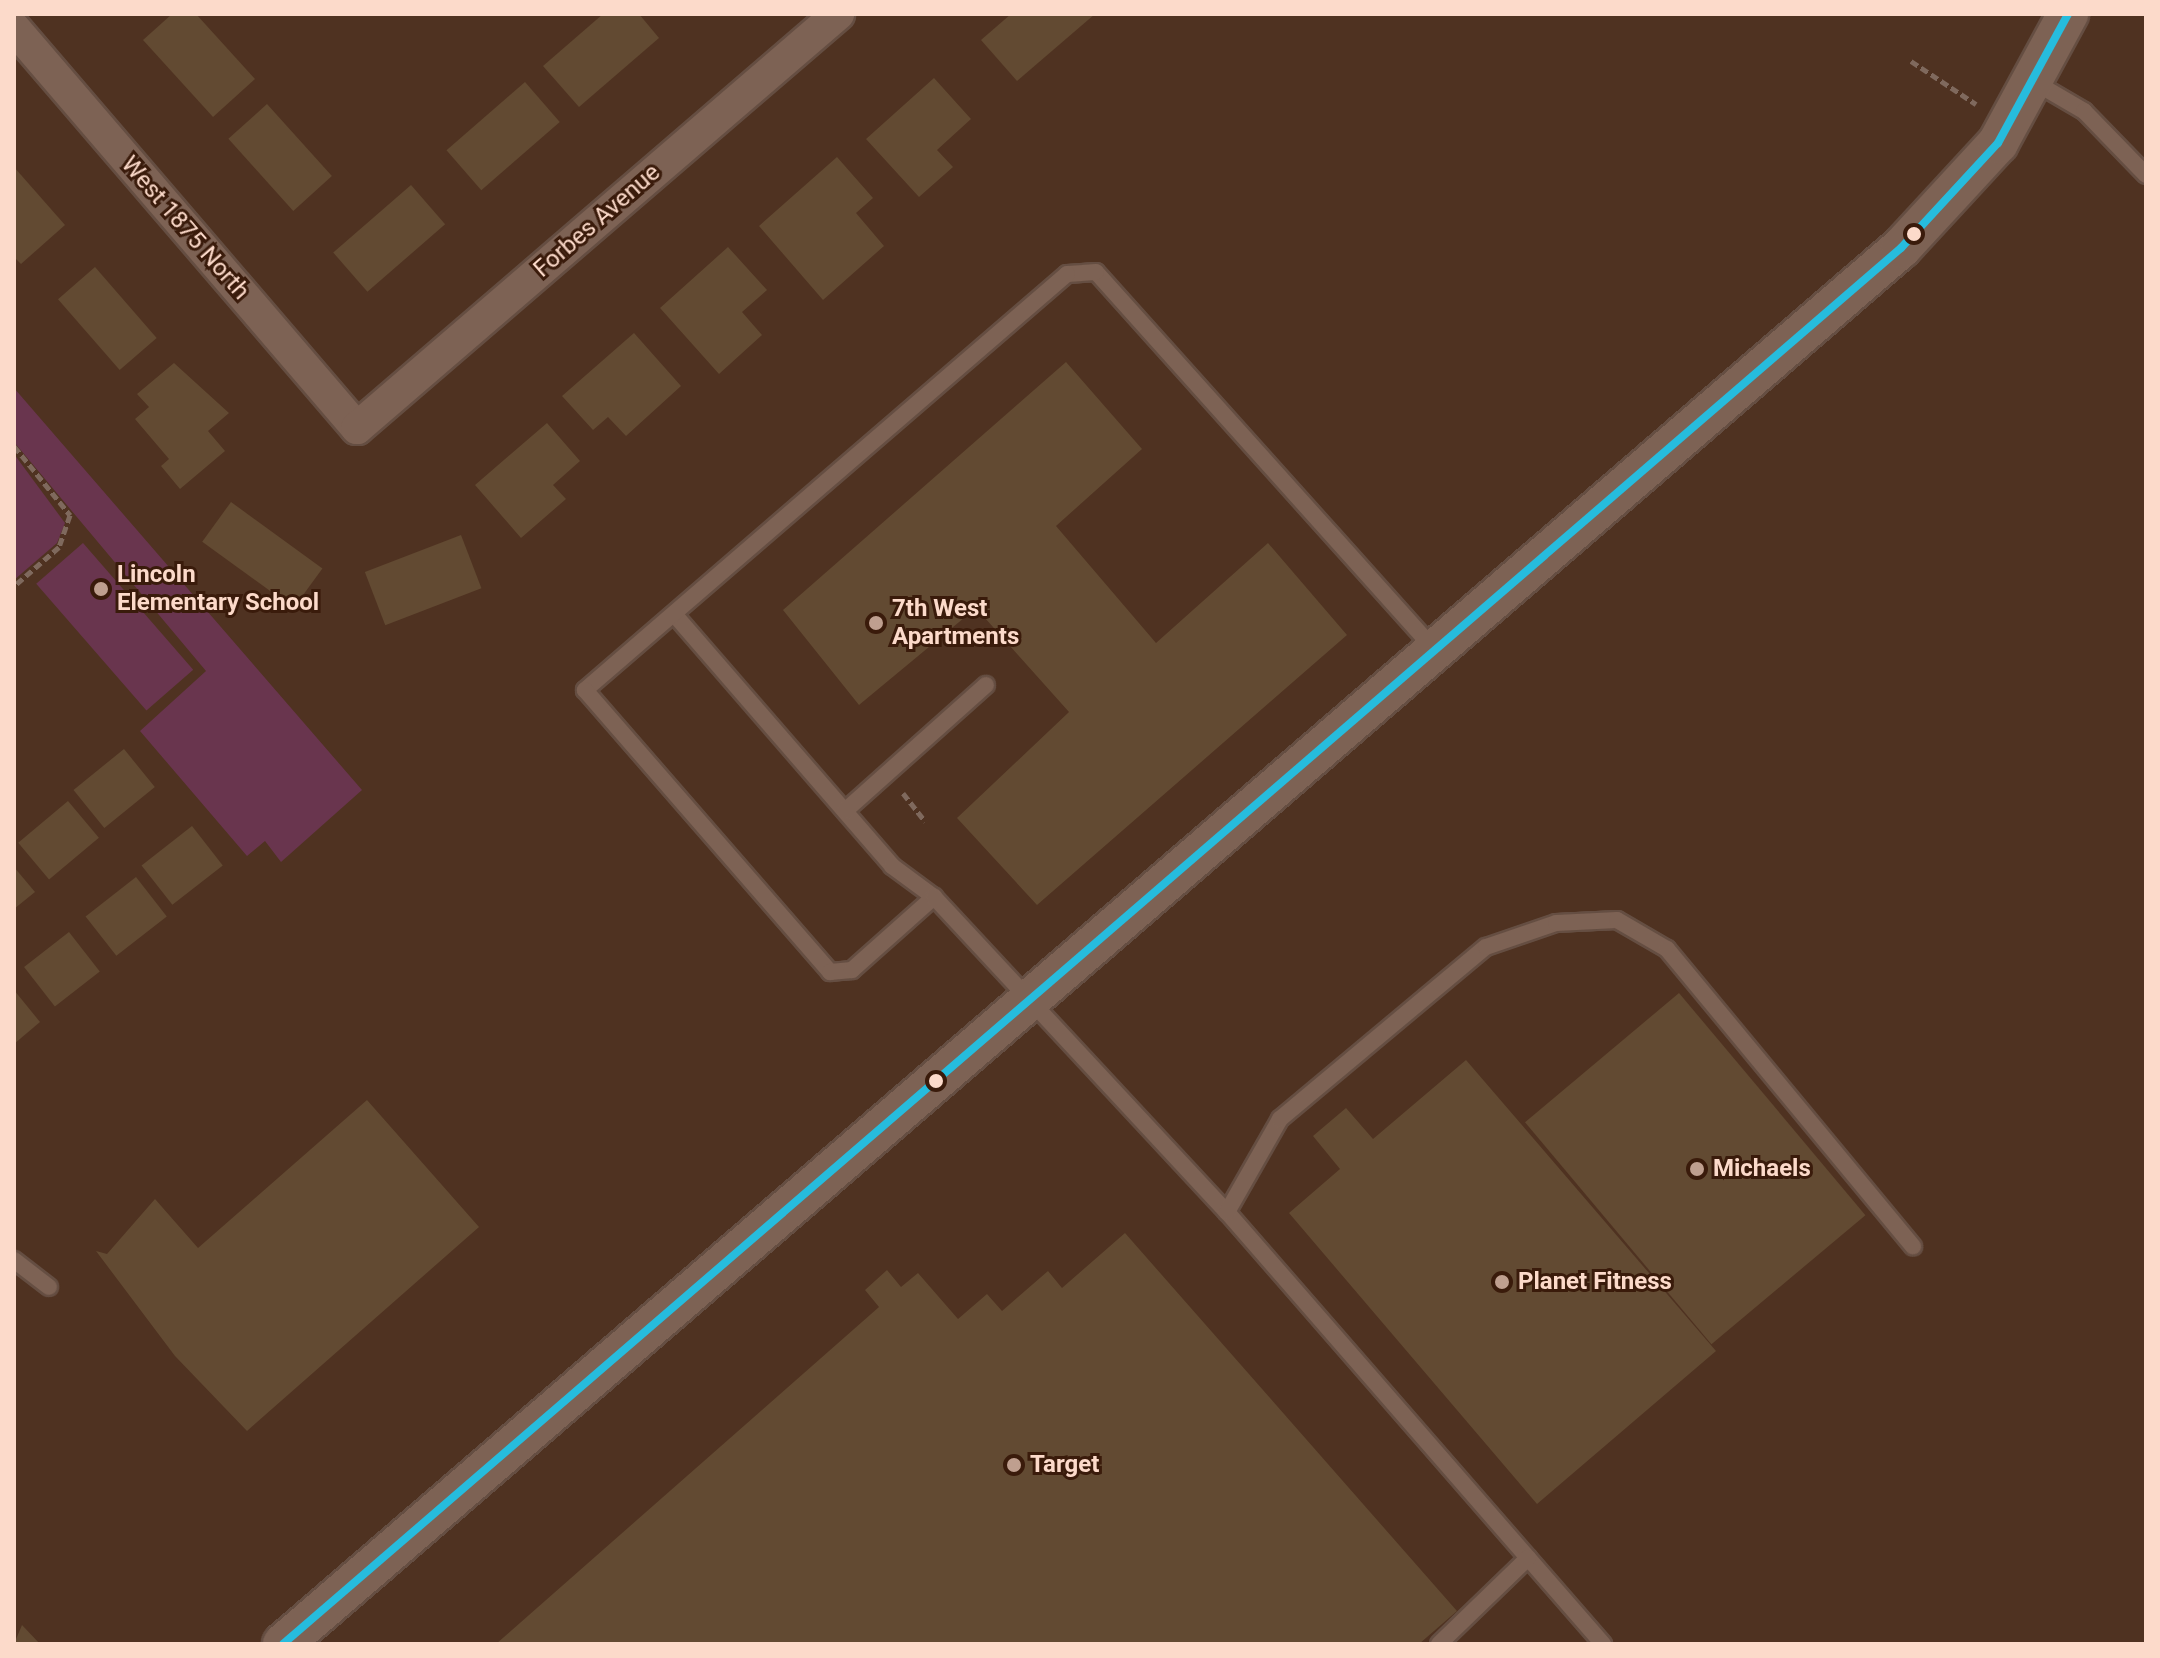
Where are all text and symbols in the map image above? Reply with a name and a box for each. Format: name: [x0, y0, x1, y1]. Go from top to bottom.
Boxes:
street label: West 1875 North: [115, 150, 255, 306]
street label: Forbes Avenue: [528, 158, 666, 284]
unlabelled marker: [1906, 226, 1922, 242]
place label: Lincoln Elementary School: [117, 561, 319, 617]
marker: Lincoln Elementary School: [92, 580, 110, 598]
place label: 7th West Apartments: [892, 595, 1019, 651]
marker: 7th West Apartments: [867, 614, 885, 632]
unlabelled marker: [928, 1073, 944, 1089]
place label: Michaels: [1713, 1155, 1811, 1183]
marker: Michaels: [1688, 1160, 1706, 1178]
place label: Planet Fitness: [1518, 1268, 1672, 1296]
marker: Planet Fitness: [1493, 1273, 1511, 1291]
place label: Target: [1030, 1451, 1099, 1479]
marker: Target: [1005, 1456, 1023, 1474]

